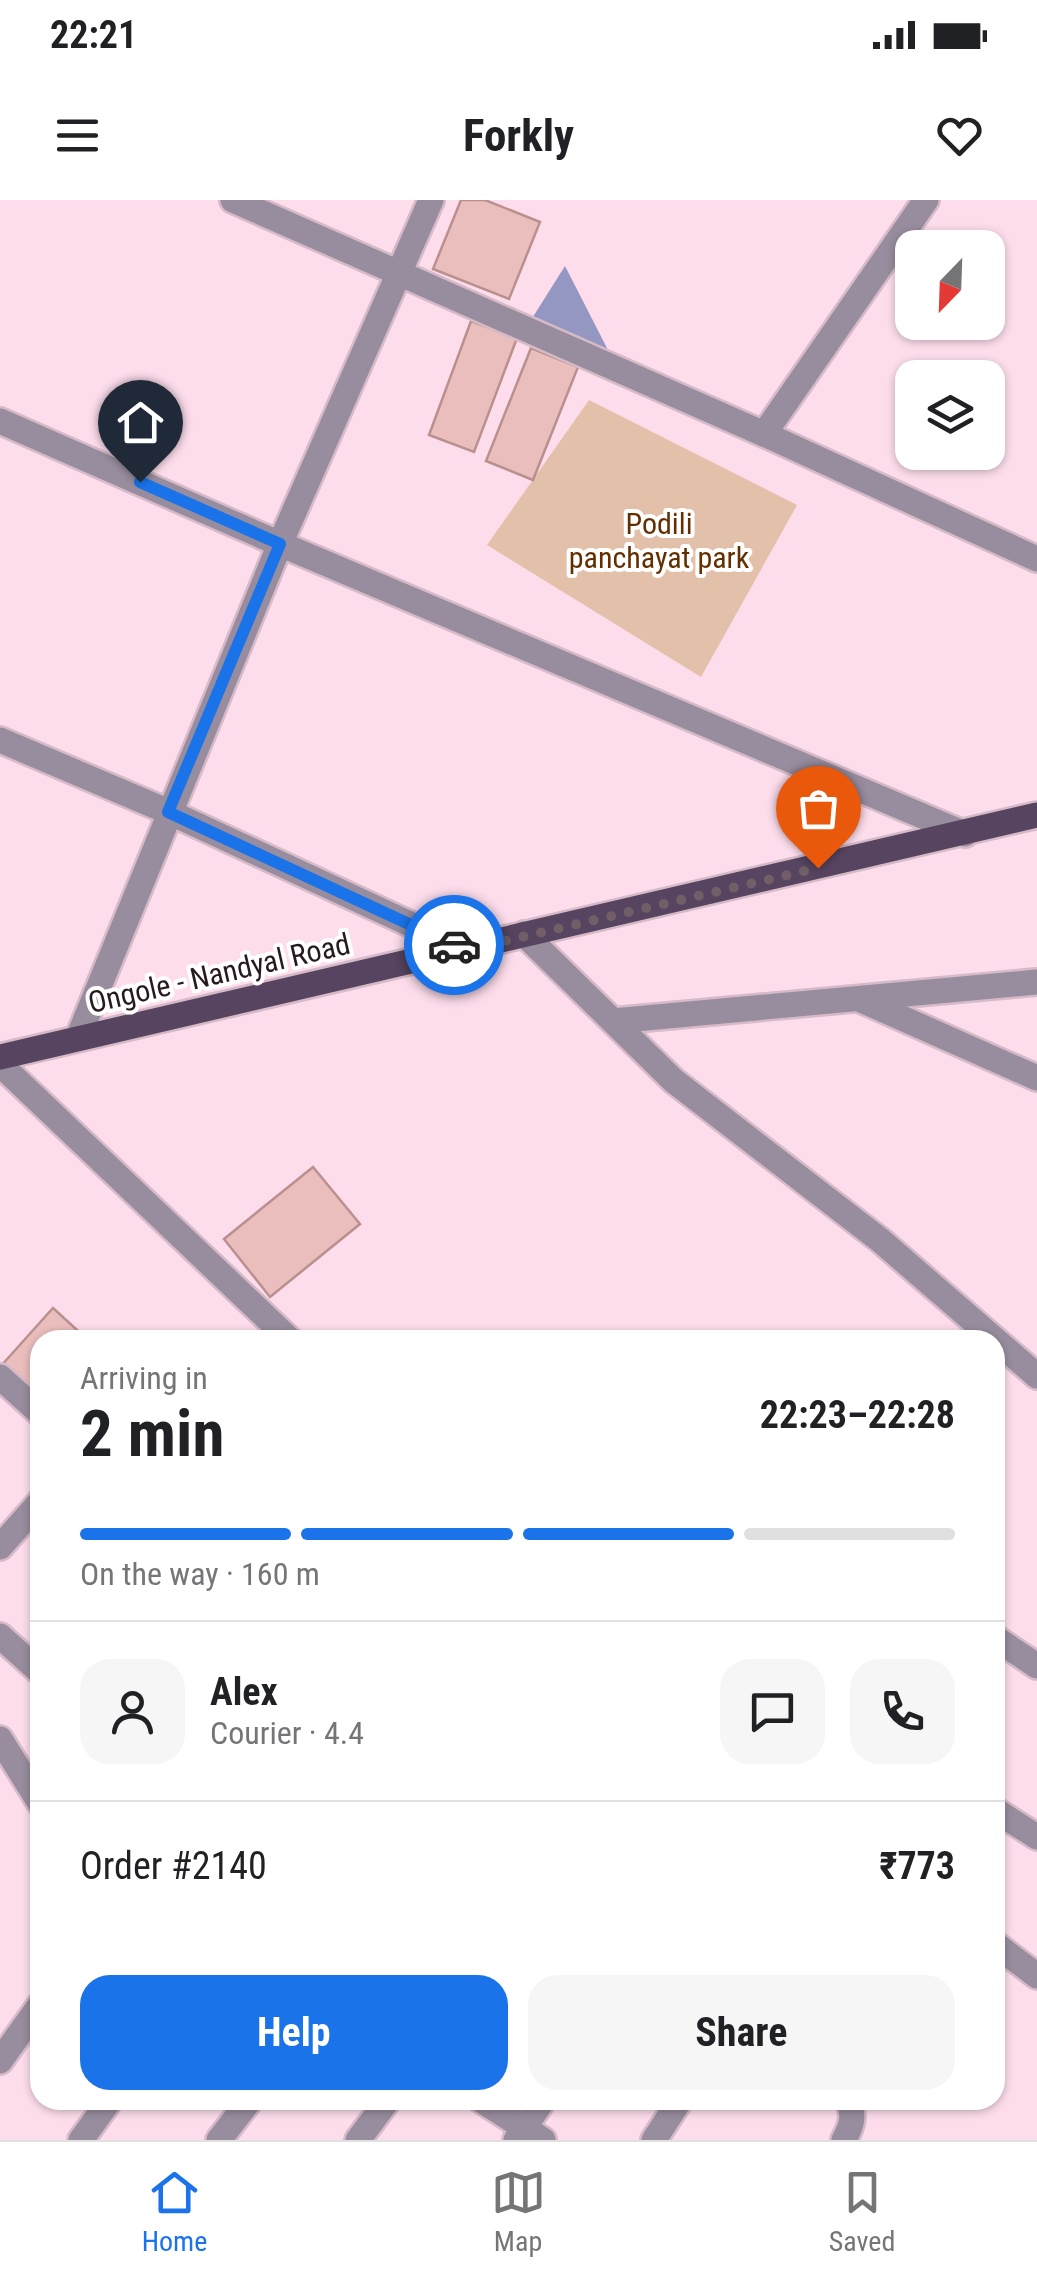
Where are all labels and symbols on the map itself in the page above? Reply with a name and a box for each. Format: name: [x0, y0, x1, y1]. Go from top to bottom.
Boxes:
north arrow: [895, 230, 1005, 340]
pin: [98, 380, 183, 483]
park label: Podili panchayat park: [569, 506, 750, 575]
pin: [776, 766, 861, 869]
courier: [404, 895, 504, 995]
street label: Ongole - Nandyal Road: [85, 926, 353, 1020]

